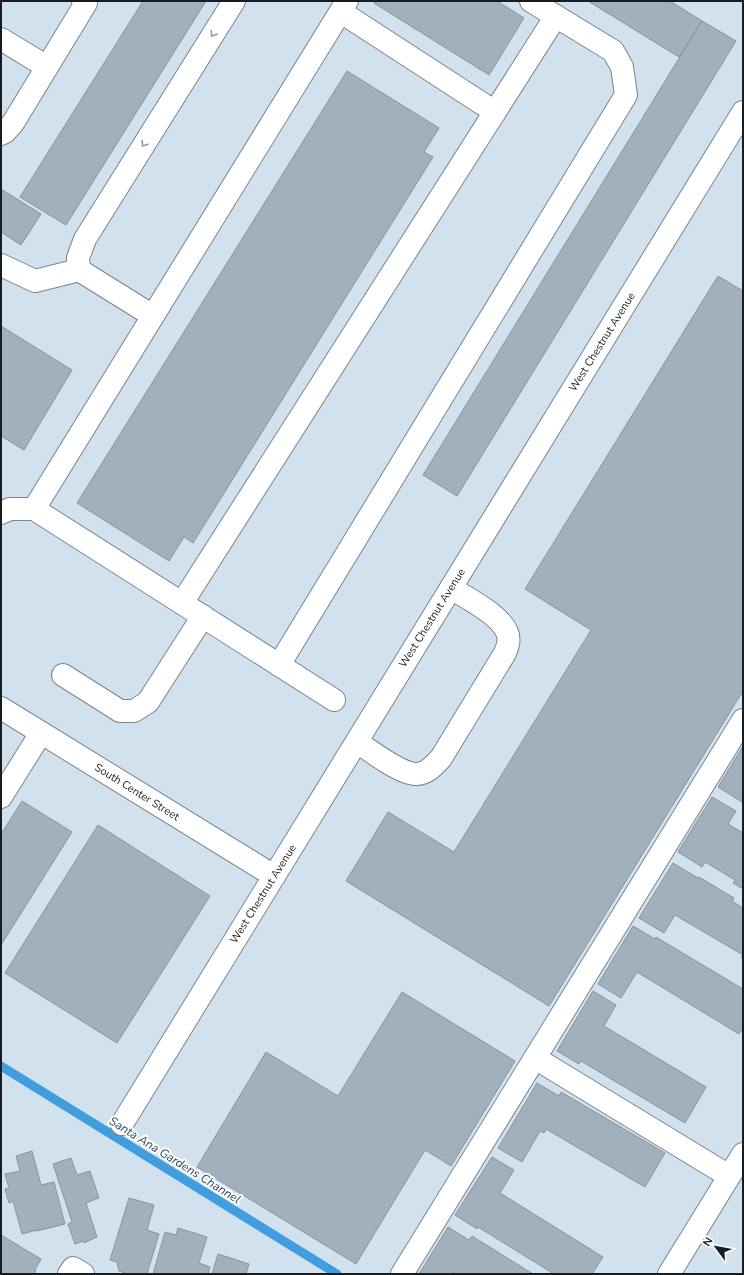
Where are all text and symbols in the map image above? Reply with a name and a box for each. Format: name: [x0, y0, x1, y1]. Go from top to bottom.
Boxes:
one-way arrow: [210, 30, 218, 37]
one-way arrow: [141, 140, 149, 147]
street label: West Chestnut Avenue: [565, 289, 639, 394]
street label: West Chestnut Avenue: [395, 565, 469, 670]
street label: South Center Street: [92, 760, 182, 824]
street label: West Chestnut Avenue: [226, 841, 300, 946]
water label: Santa Ana Gardens Channel: [106, 1113, 244, 1207]
north arrow: [696, 1227, 736, 1267]
text: N: [699, 1234, 716, 1249]

